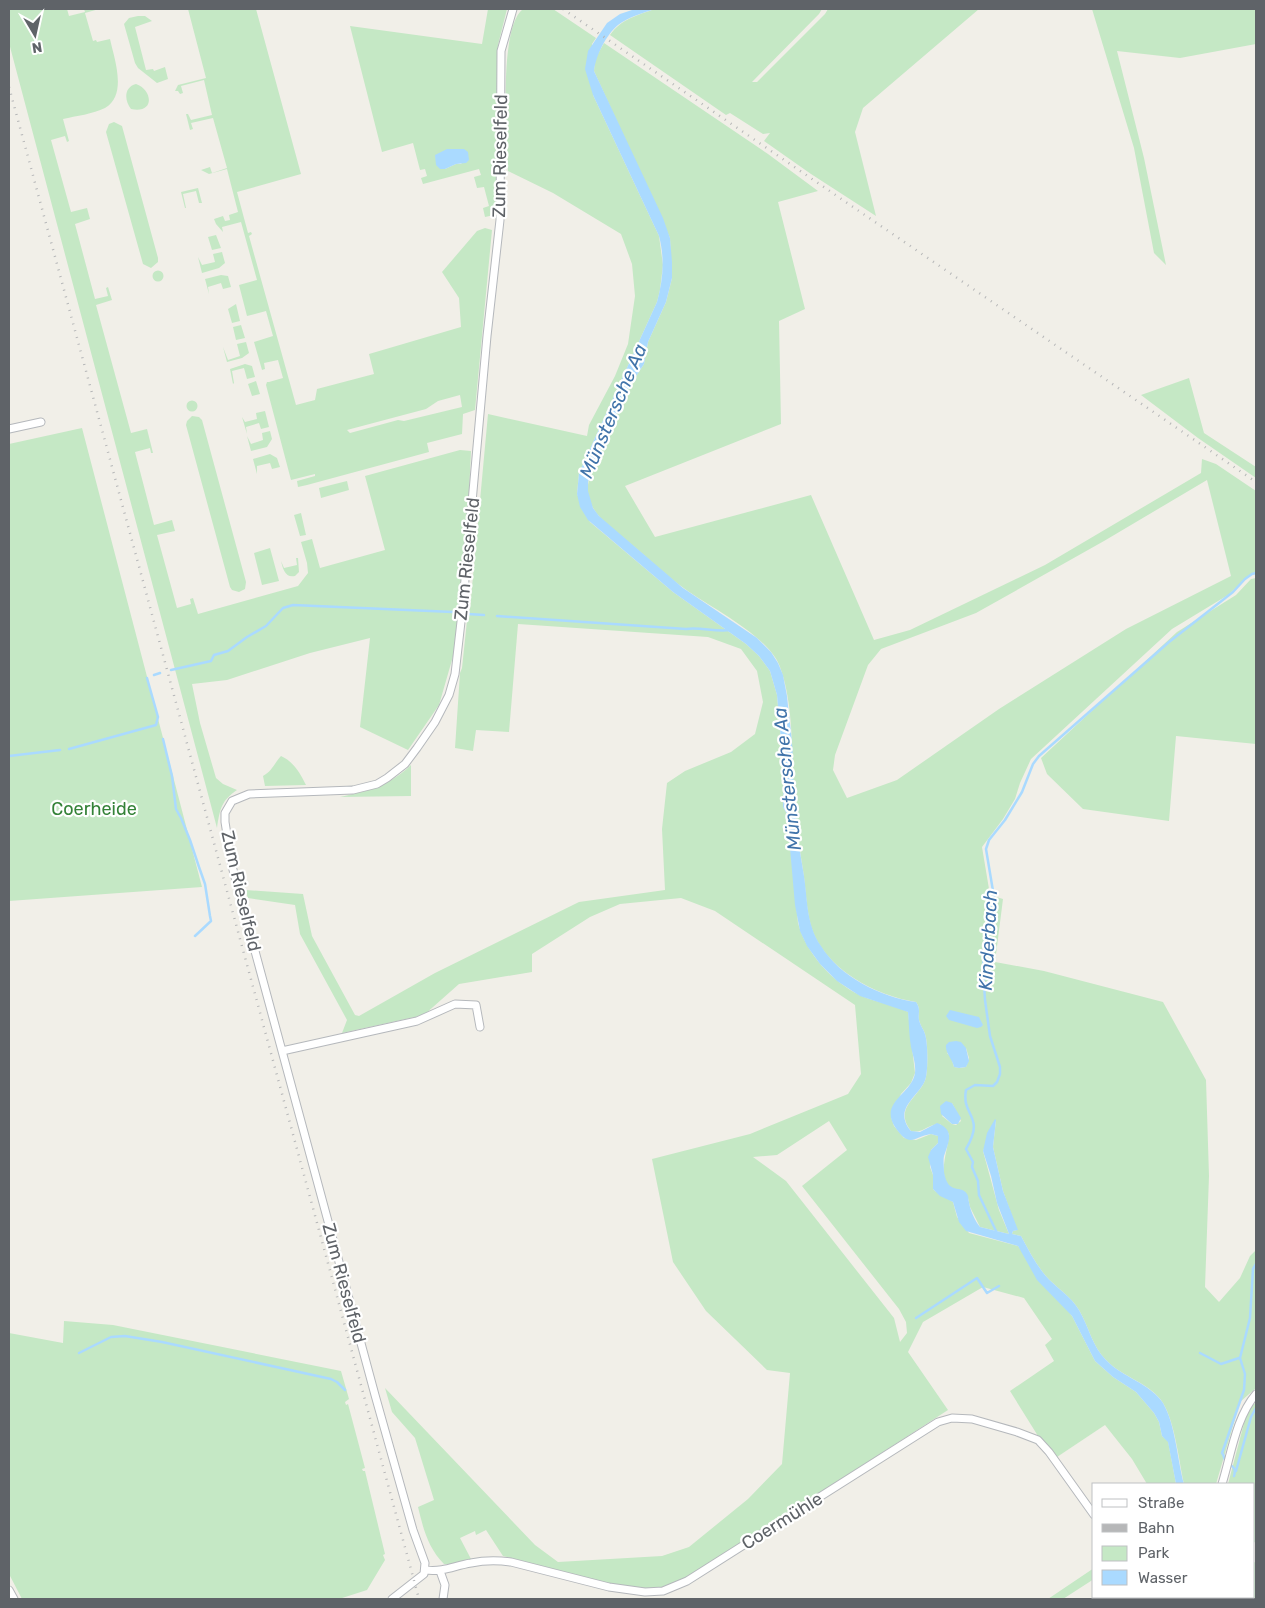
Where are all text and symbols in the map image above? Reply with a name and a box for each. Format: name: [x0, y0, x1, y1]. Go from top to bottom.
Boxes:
north arrow: [10, 10, 60, 60]
text: N: [31, 38, 43, 57]
street label: Zum Rieselfeld: [488, 94, 512, 218]
water label: Münstersche Aa: [574, 340, 652, 482]
street label: Zum Rieselfeld: [450, 496, 484, 622]
water label: Münstersche Aa: [768, 706, 806, 852]
park label: Coerheide: [51, 798, 137, 820]
street label: Zum Rieselfeld: [216, 828, 266, 954]
water label: Kinderbach: [974, 889, 1002, 991]
street label: Zum Rieselfeld: [317, 1220, 371, 1346]
legend: [1092, 1483, 1255, 1598]
street label: Coermühle: [737, 1487, 827, 1555]
text: Straße: [1138, 1494, 1184, 1512]
text: Bahn: [1138, 1519, 1175, 1537]
text: Park: [1138, 1544, 1169, 1562]
text: Wasser: [1138, 1569, 1188, 1587]

